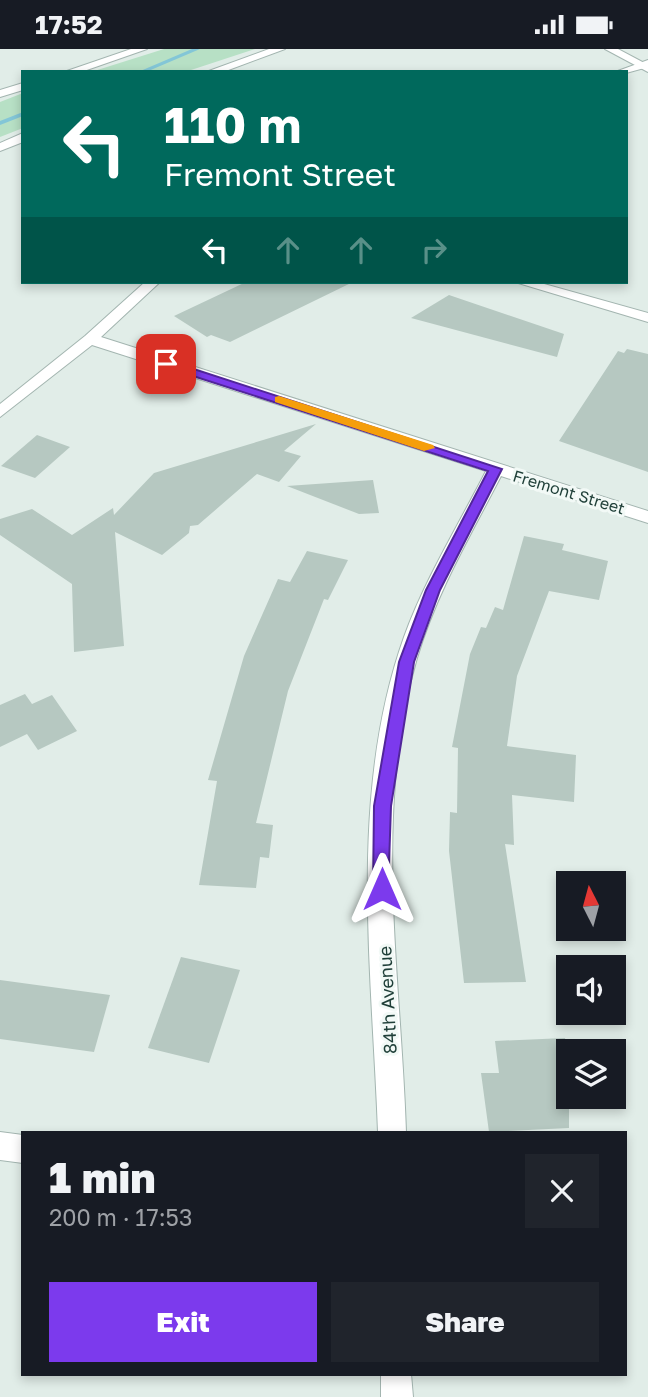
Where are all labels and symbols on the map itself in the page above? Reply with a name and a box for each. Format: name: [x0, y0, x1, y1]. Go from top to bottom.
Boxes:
pin: [136, 334, 196, 394]
street label: Fremont Street: [511, 465, 627, 519]
position arrow: [345, 852, 419, 926]
north arrow: [556, 871, 626, 941]
street label: 84th Avenue: [373, 945, 401, 1055]

